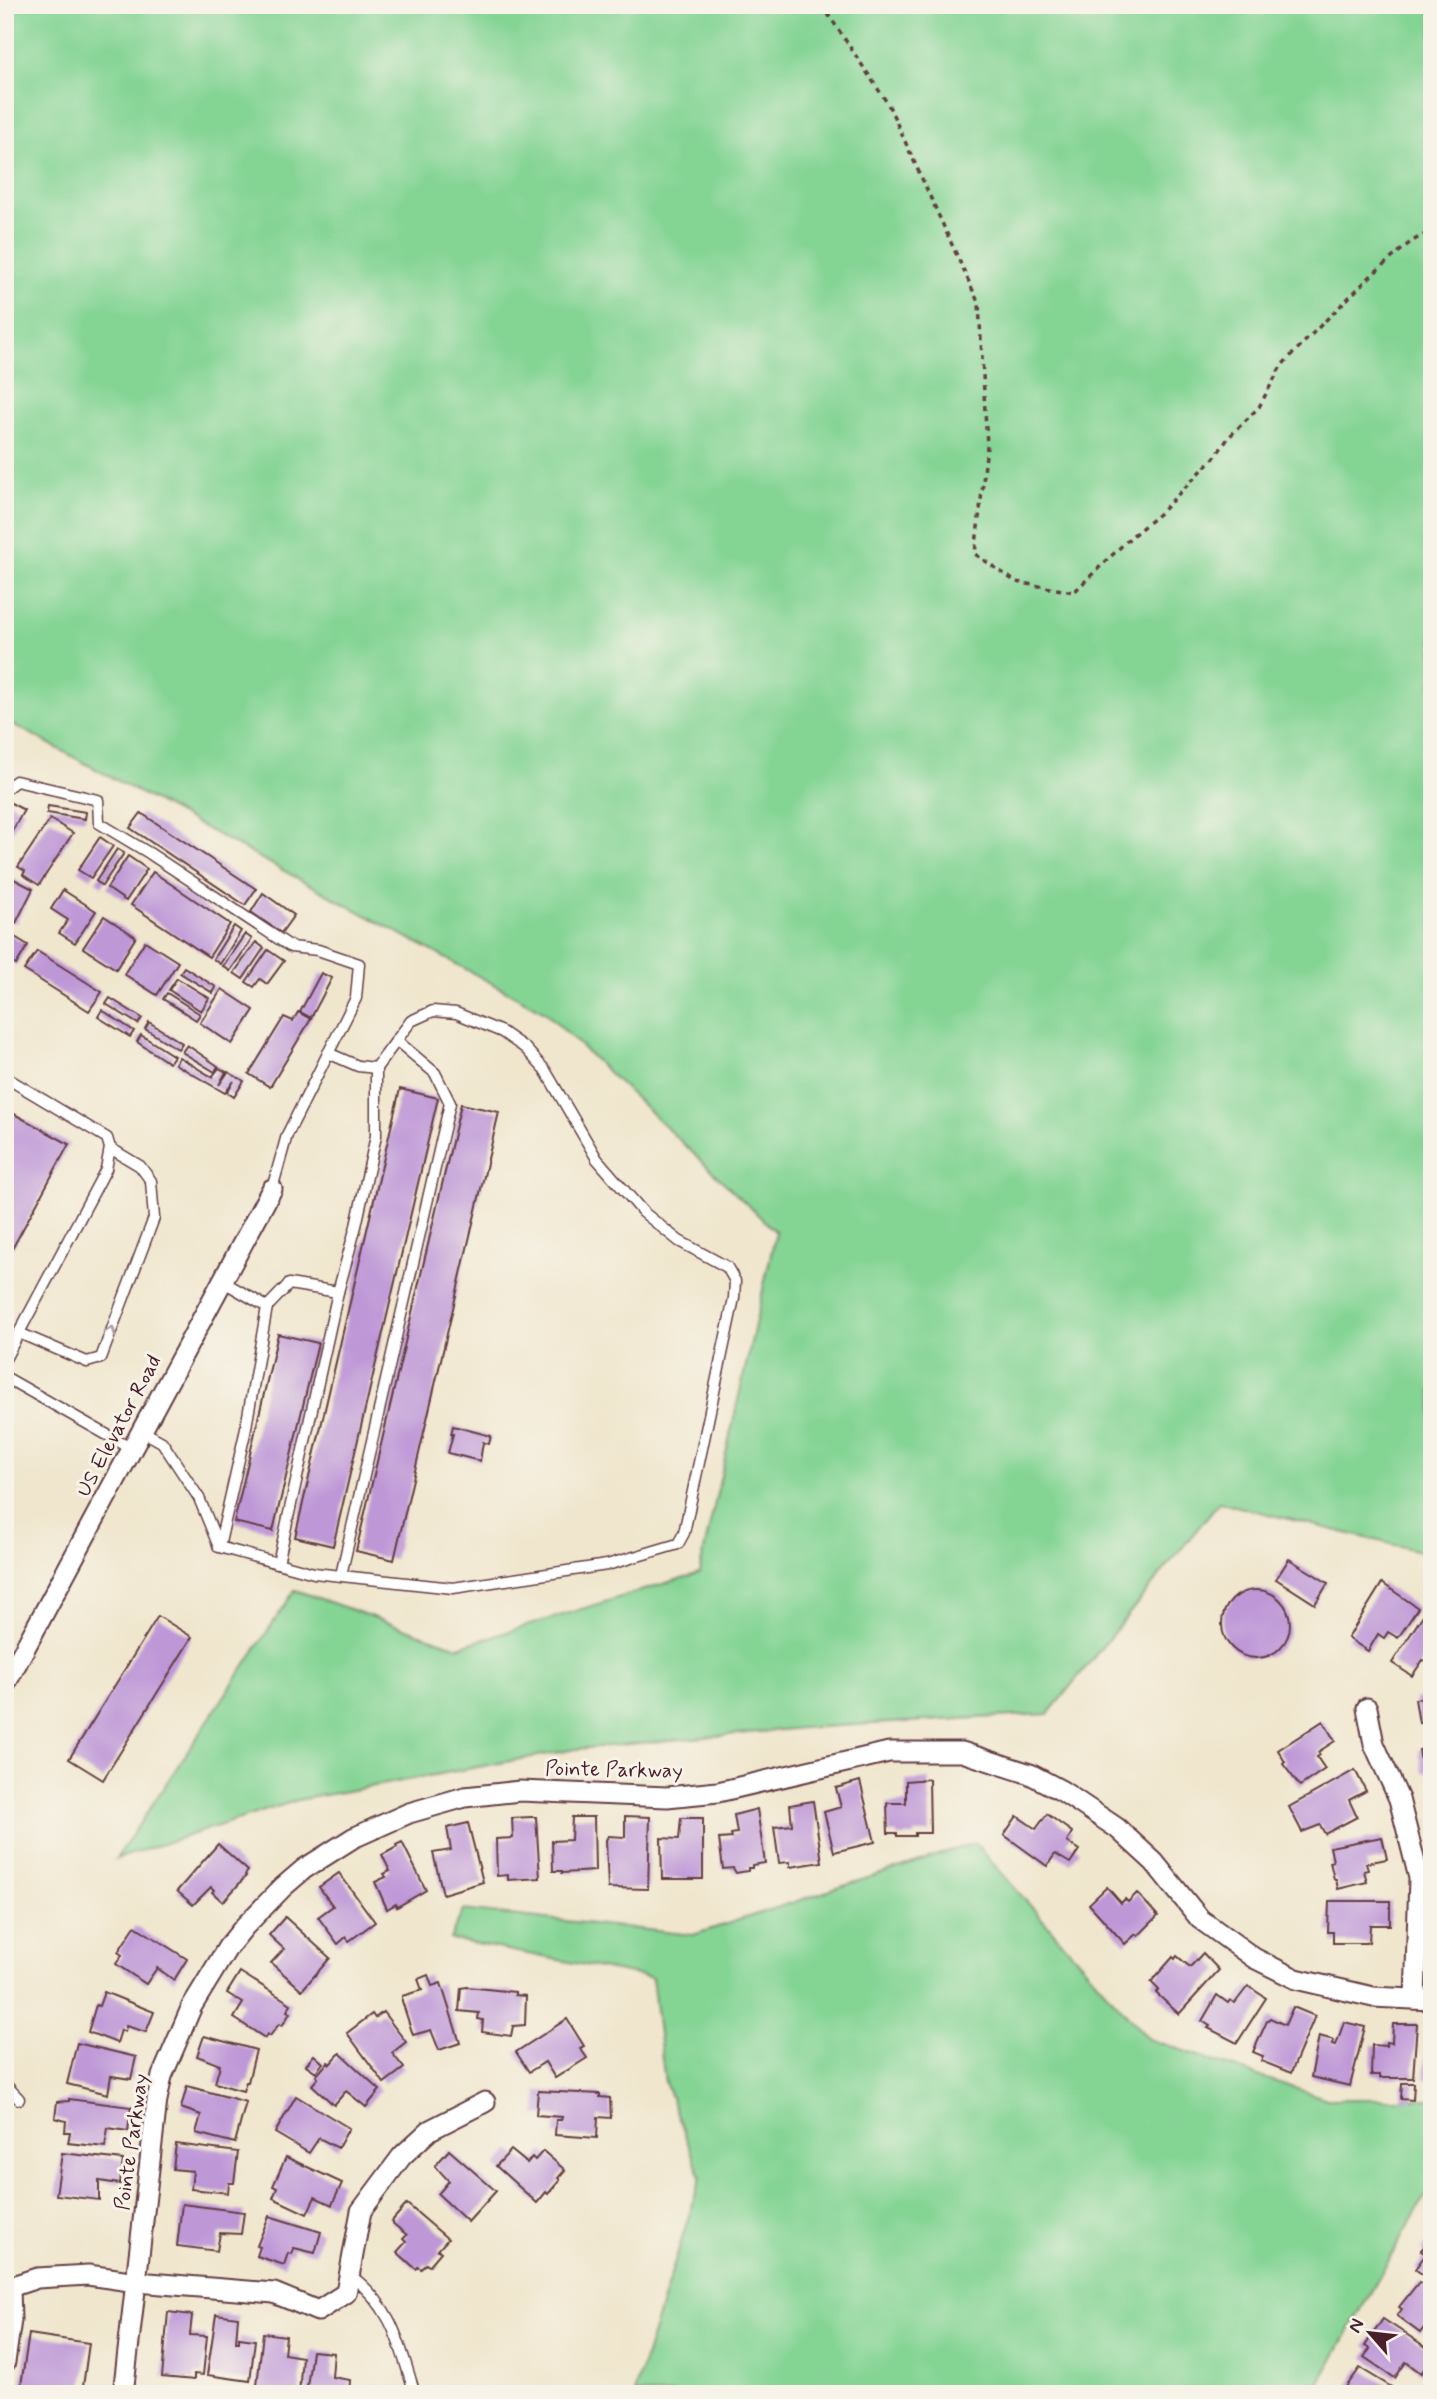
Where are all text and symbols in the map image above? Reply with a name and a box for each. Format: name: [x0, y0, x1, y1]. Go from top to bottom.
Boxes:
one-way arrow: [103, 1325, 117, 1337]
street label: US Elevator Road: [70, 1350, 168, 1502]
street label: Pointe Parkway: [545, 1755, 683, 1785]
street label: Pointe Parkway: [109, 2072, 155, 2212]
north arrow: [1336, 2298, 1406, 2368]
text: N: [1342, 2314, 1370, 2337]

